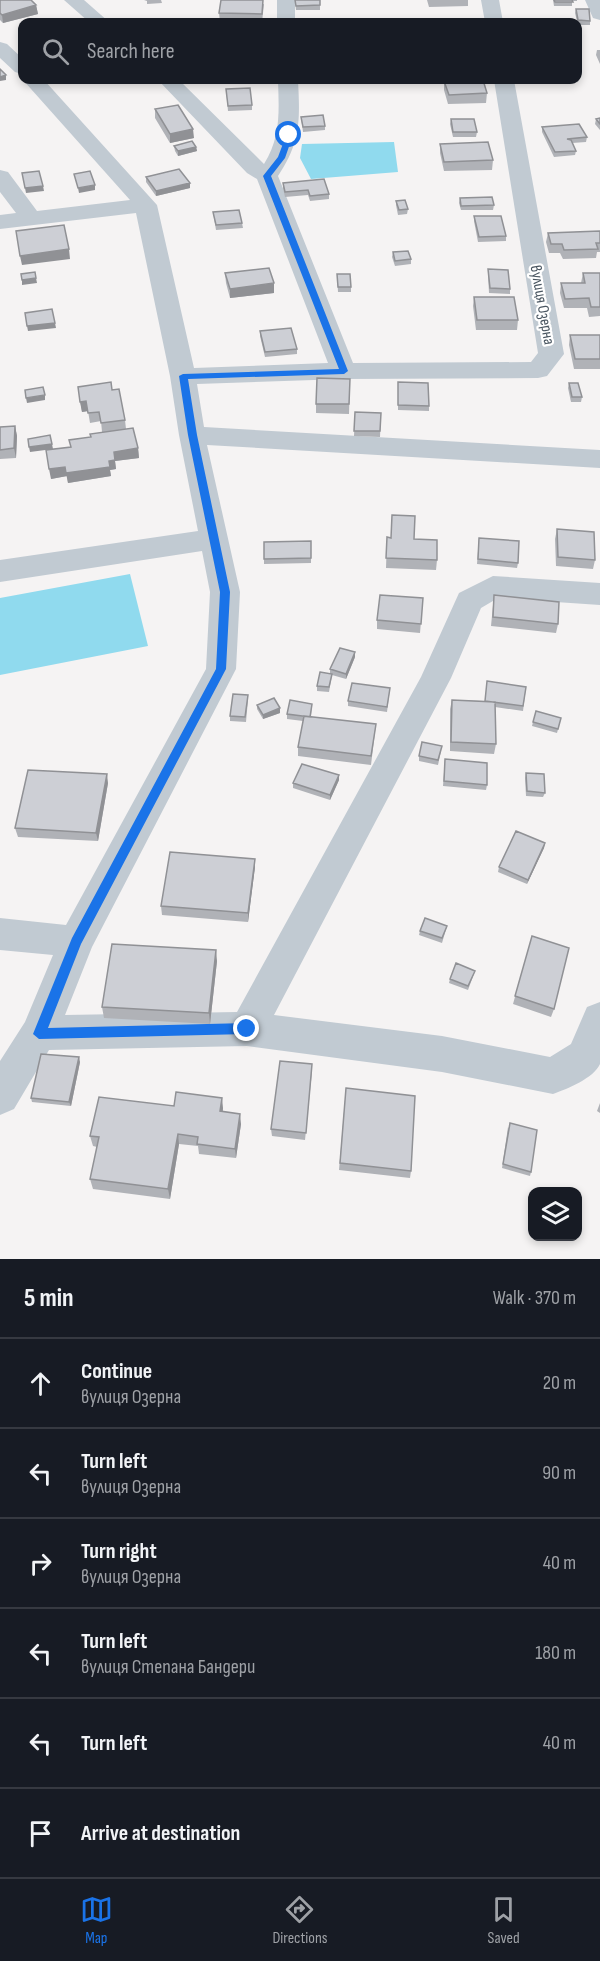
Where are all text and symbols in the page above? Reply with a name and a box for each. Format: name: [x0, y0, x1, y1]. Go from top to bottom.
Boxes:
search box: [18, 18, 582, 84]
icon: search: [39, 35, 72, 68]
text: Search here: [87, 38, 174, 65]
route start: [275, 121, 301, 147]
street label: вулиця Озерна: [526, 264, 558, 346]
route end: [233, 1015, 259, 1041]
map controls: [528, 1187, 582, 1241]
button: layers: [528, 1187, 582, 1241]
text: 5 min: [24, 1283, 74, 1314]
text: Walk · 370 m: [493, 1286, 576, 1310]
text: Continue: [81, 1358, 152, 1385]
icon: ahead: [24, 1367, 57, 1400]
text: 20 m: [543, 1371, 576, 1395]
text: вулиця Озерна: [81, 1385, 181, 1409]
text: Turn left: [81, 1448, 147, 1475]
icon: left: [24, 1457, 57, 1490]
text: 90 m: [542, 1461, 576, 1485]
text: вулиця Озерна: [81, 1475, 181, 1499]
text: Turn right: [81, 1538, 157, 1565]
icon: right: [24, 1547, 57, 1580]
text: 40 m: [543, 1551, 576, 1575]
text: вулиця Озерна: [81, 1565, 181, 1589]
text: Turn left: [81, 1628, 147, 1655]
icon: left: [24, 1637, 57, 1670]
text: 180 m: [535, 1641, 576, 1665]
text: вулиця Степана Бандери: [81, 1655, 255, 1679]
icon: left: [24, 1727, 57, 1760]
text: Turn left: [81, 1730, 147, 1757]
text: 40 m: [543, 1731, 576, 1755]
icon: arrive: [24, 1817, 57, 1850]
text: Arrive at destination: [81, 1820, 240, 1847]
tab: Map: [80, 1893, 113, 1948]
tab: Directions: [272, 1893, 328, 1948]
tab: Saved: [487, 1893, 520, 1948]

